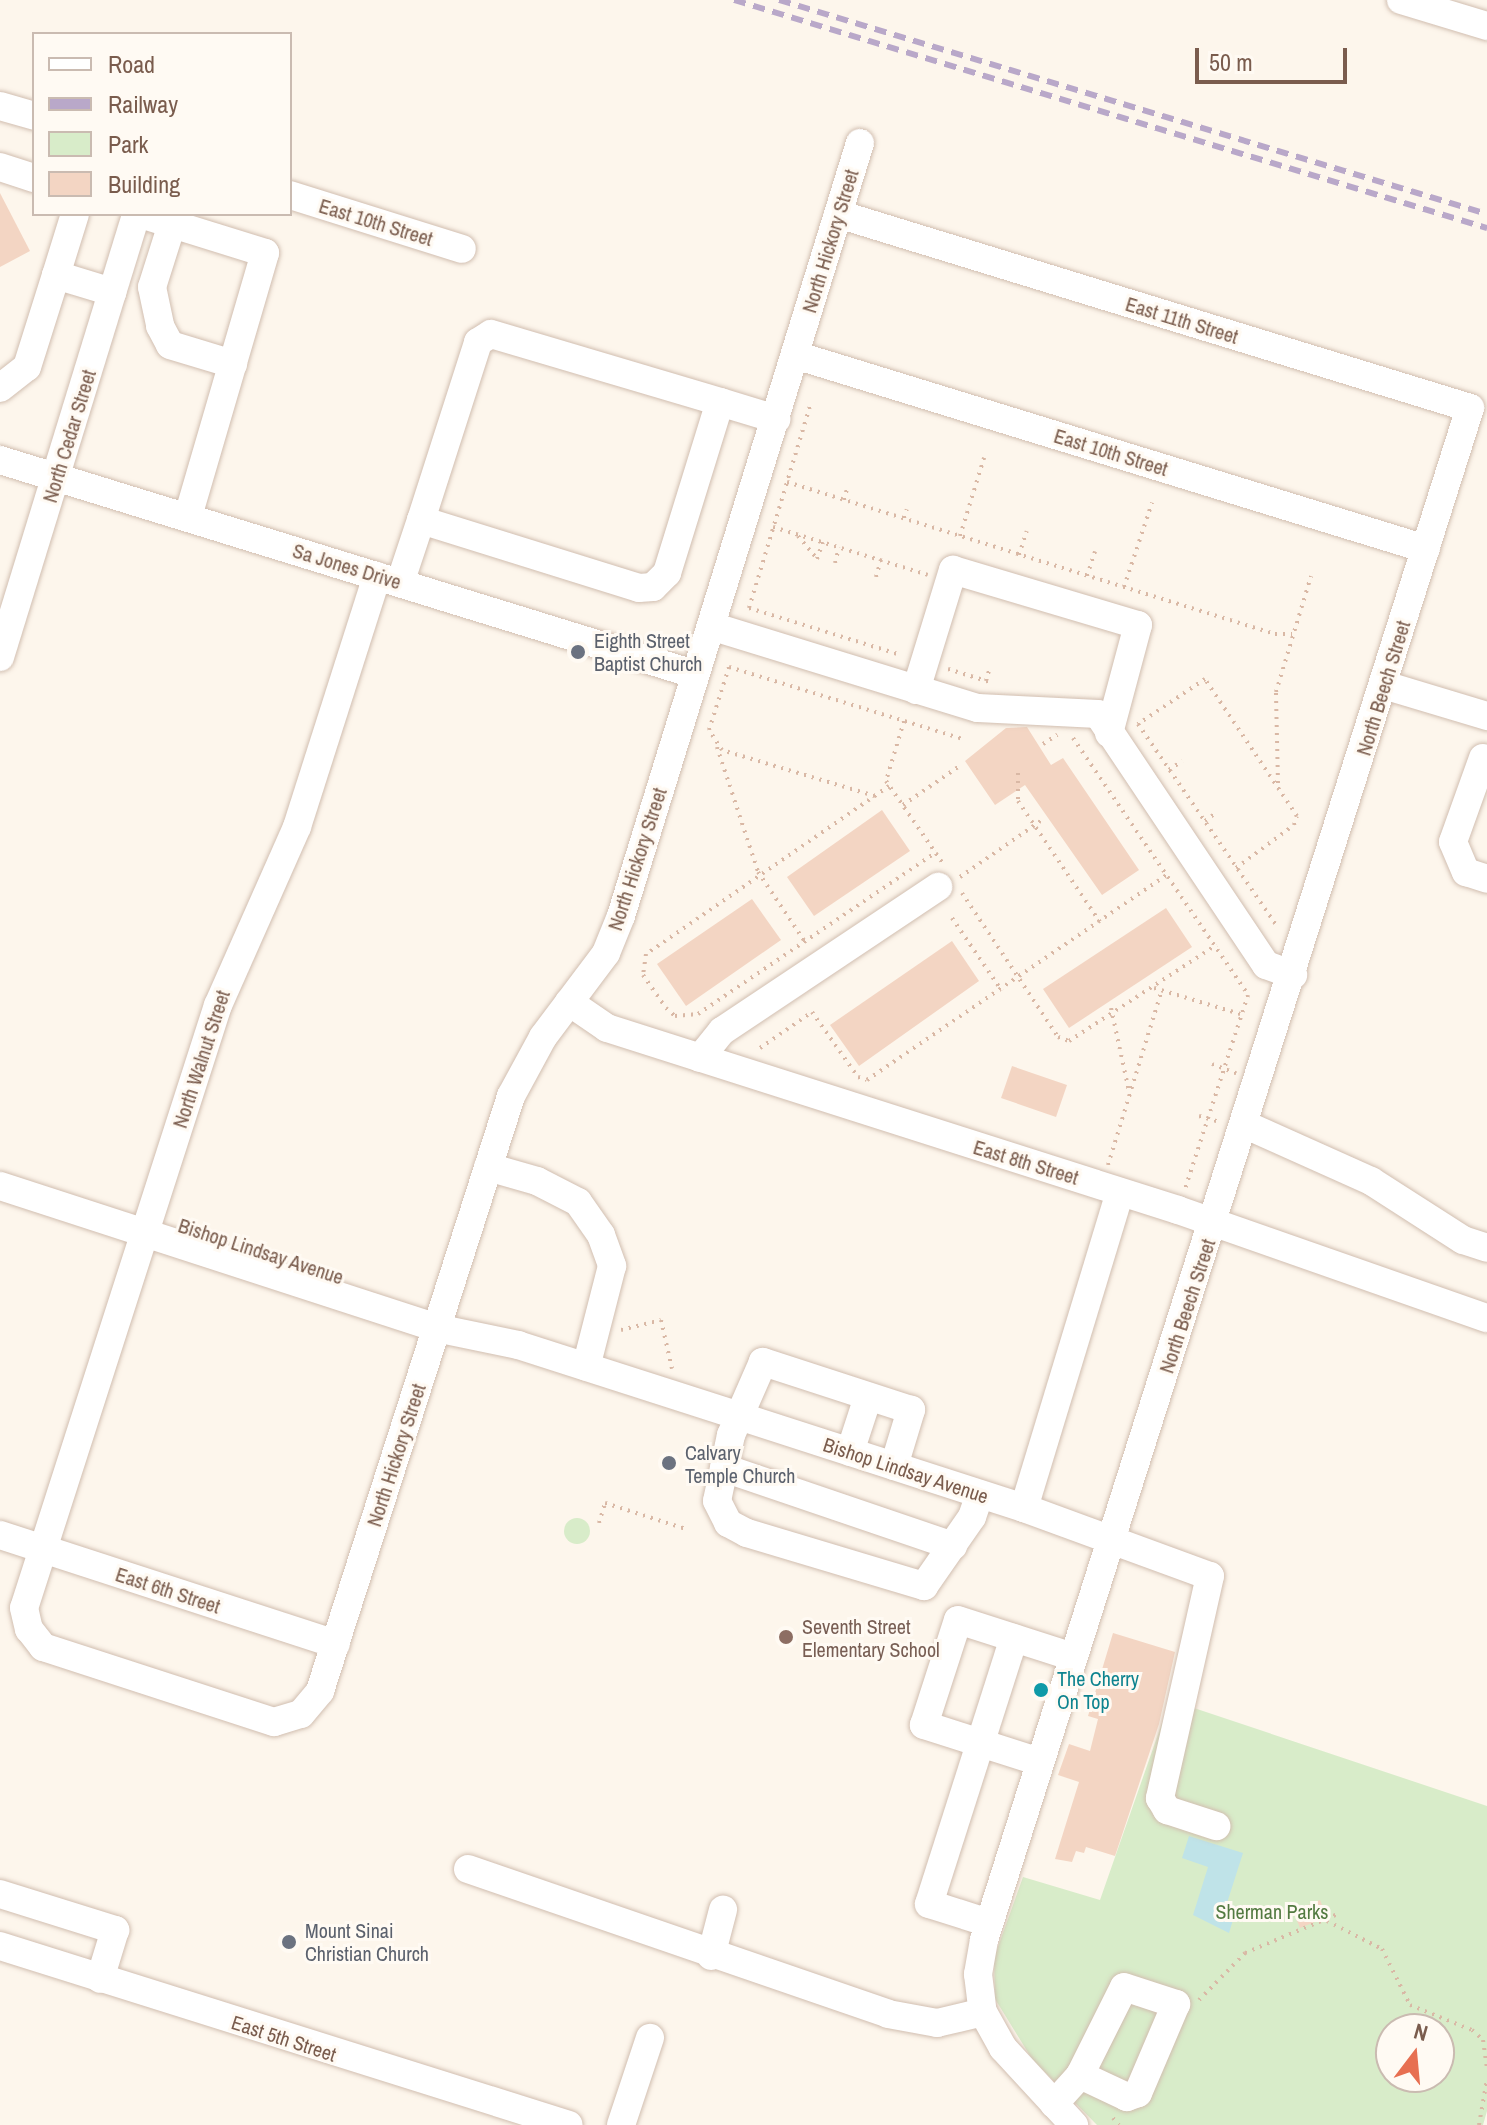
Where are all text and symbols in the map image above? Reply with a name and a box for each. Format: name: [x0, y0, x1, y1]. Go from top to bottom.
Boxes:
legend: [32, 32, 292, 216]
scale bar: [1199, 32, 1351, 82]
text: 50 m: [1209, 46, 1253, 78]
text: Road: [108, 48, 155, 80]
text: Railway: [108, 88, 178, 120]
text: Park: [108, 128, 148, 160]
street label: North Hickory Street: [797, 166, 863, 316]
text: Building: [108, 168, 180, 200]
street label: East 10th Street: [316, 193, 436, 251]
street label: East 11th Street: [1123, 292, 1241, 348]
street label: North Cedar Street: [37, 367, 101, 505]
street label: East 10th Street: [1051, 423, 1171, 481]
street label: Sa Jones Drive: [290, 538, 404, 594]
street label: North Beech Street: [1351, 618, 1415, 758]
place label: Eighth Street Baptist Church: [594, 628, 702, 675]
marker: Eighth Street Baptist Church: [569, 643, 587, 661]
street label: North Hickory Street: [603, 785, 671, 933]
street label: North Walnut Street: [167, 987, 235, 1131]
street label: East 8th Street: [971, 1135, 1081, 1189]
street label: Bishop Lindsay Avenue: [175, 1213, 347, 1289]
street label: North Beech Street: [1154, 1236, 1220, 1376]
street label: North Hickory Street: [362, 1381, 430, 1529]
street label: Bishop Lindsay Avenue: [820, 1432, 992, 1508]
place label: Calvary Temple Church: [685, 1440, 795, 1487]
marker: Calvary Temple Church: [660, 1454, 678, 1472]
street label: East 6th Street: [113, 1562, 223, 1618]
place label: Seventh Street Elementary School: [802, 1614, 940, 1661]
marker: Seventh Street Elementary School: [777, 1628, 795, 1646]
place label: The Cherry On Top: [1057, 1666, 1139, 1713]
marker: The Cherry On Top: [1032, 1681, 1050, 1699]
park label: Sherman Parks: [1215, 1899, 1329, 1923]
place label: Mount Sinai Christian Church: [305, 1918, 429, 1965]
marker: Mount Sinai Christian Church: [280, 1933, 298, 1951]
street label: East 5th Street: [229, 2010, 339, 2066]
north arrow: [1375, 2013, 1455, 2093]
text: N: [1411, 2016, 1431, 2048]

